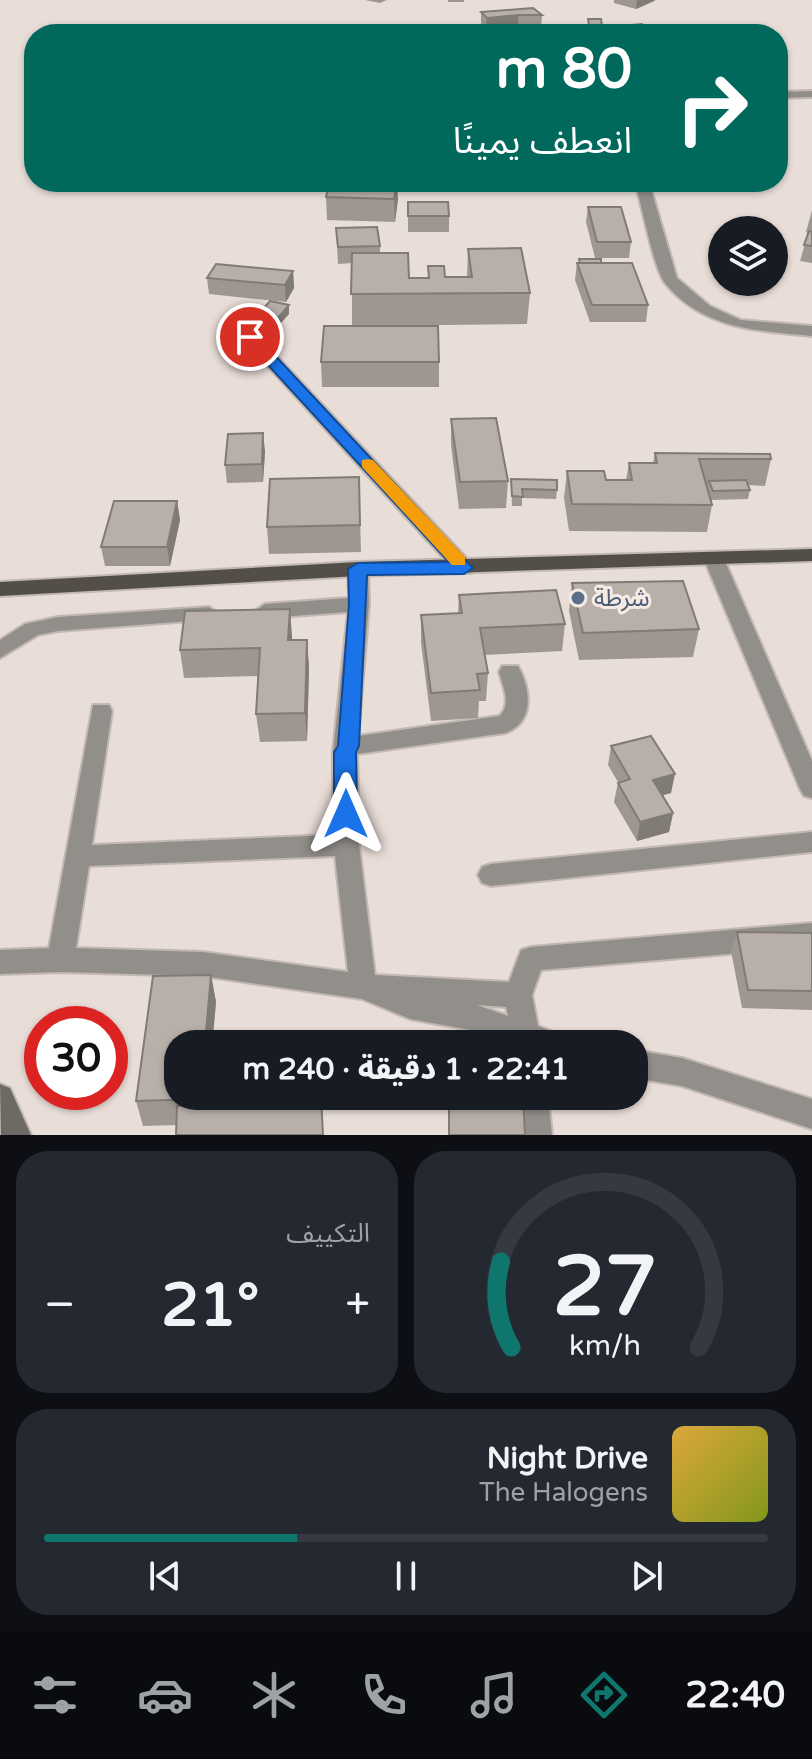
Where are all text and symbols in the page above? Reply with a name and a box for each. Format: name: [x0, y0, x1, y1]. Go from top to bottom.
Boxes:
text: 80 m: [496, 36, 632, 103]
icon: right: [660, 56, 764, 160]
text: انعطف يمينًا: [453, 120, 632, 163]
map controls: [708, 216, 788, 296]
button: layers: [708, 216, 788, 296]
pin: [216, 303, 284, 371]
icon: arrive: [228, 315, 272, 359]
place label: شرطة: [594, 584, 650, 613]
marker: شرطة: [569, 589, 587, 607]
position arrow: [304, 772, 388, 856]
speed limit sign: 30: [24, 1006, 128, 1110]
text: 22:41 · 1 دقيقة · 240 m: [243, 1051, 569, 1088]
text: التكييف: [286, 1218, 370, 1249]
text: 27: [553, 1238, 657, 1338]
text: 21°: [161, 1270, 259, 1342]
text: −: [44, 1279, 75, 1332]
text: +: [345, 1279, 370, 1332]
text: km/h: [569, 1329, 641, 1363]
text: Night Drive: [487, 1440, 648, 1477]
text: The Halogens: [479, 1477, 648, 1508]
icon: previous: [143, 1554, 187, 1598]
icon: pause: [384, 1554, 428, 1598]
icon: next: [625, 1554, 669, 1598]
icon: filters: [27, 1667, 83, 1723]
icon: car: [137, 1667, 193, 1723]
icon: climate: [246, 1667, 302, 1723]
icon: phone: [356, 1667, 412, 1723]
icon: music: [466, 1667, 522, 1723]
icon: directions: [576, 1667, 632, 1723]
text: 22:40: [685, 1674, 785, 1717]

